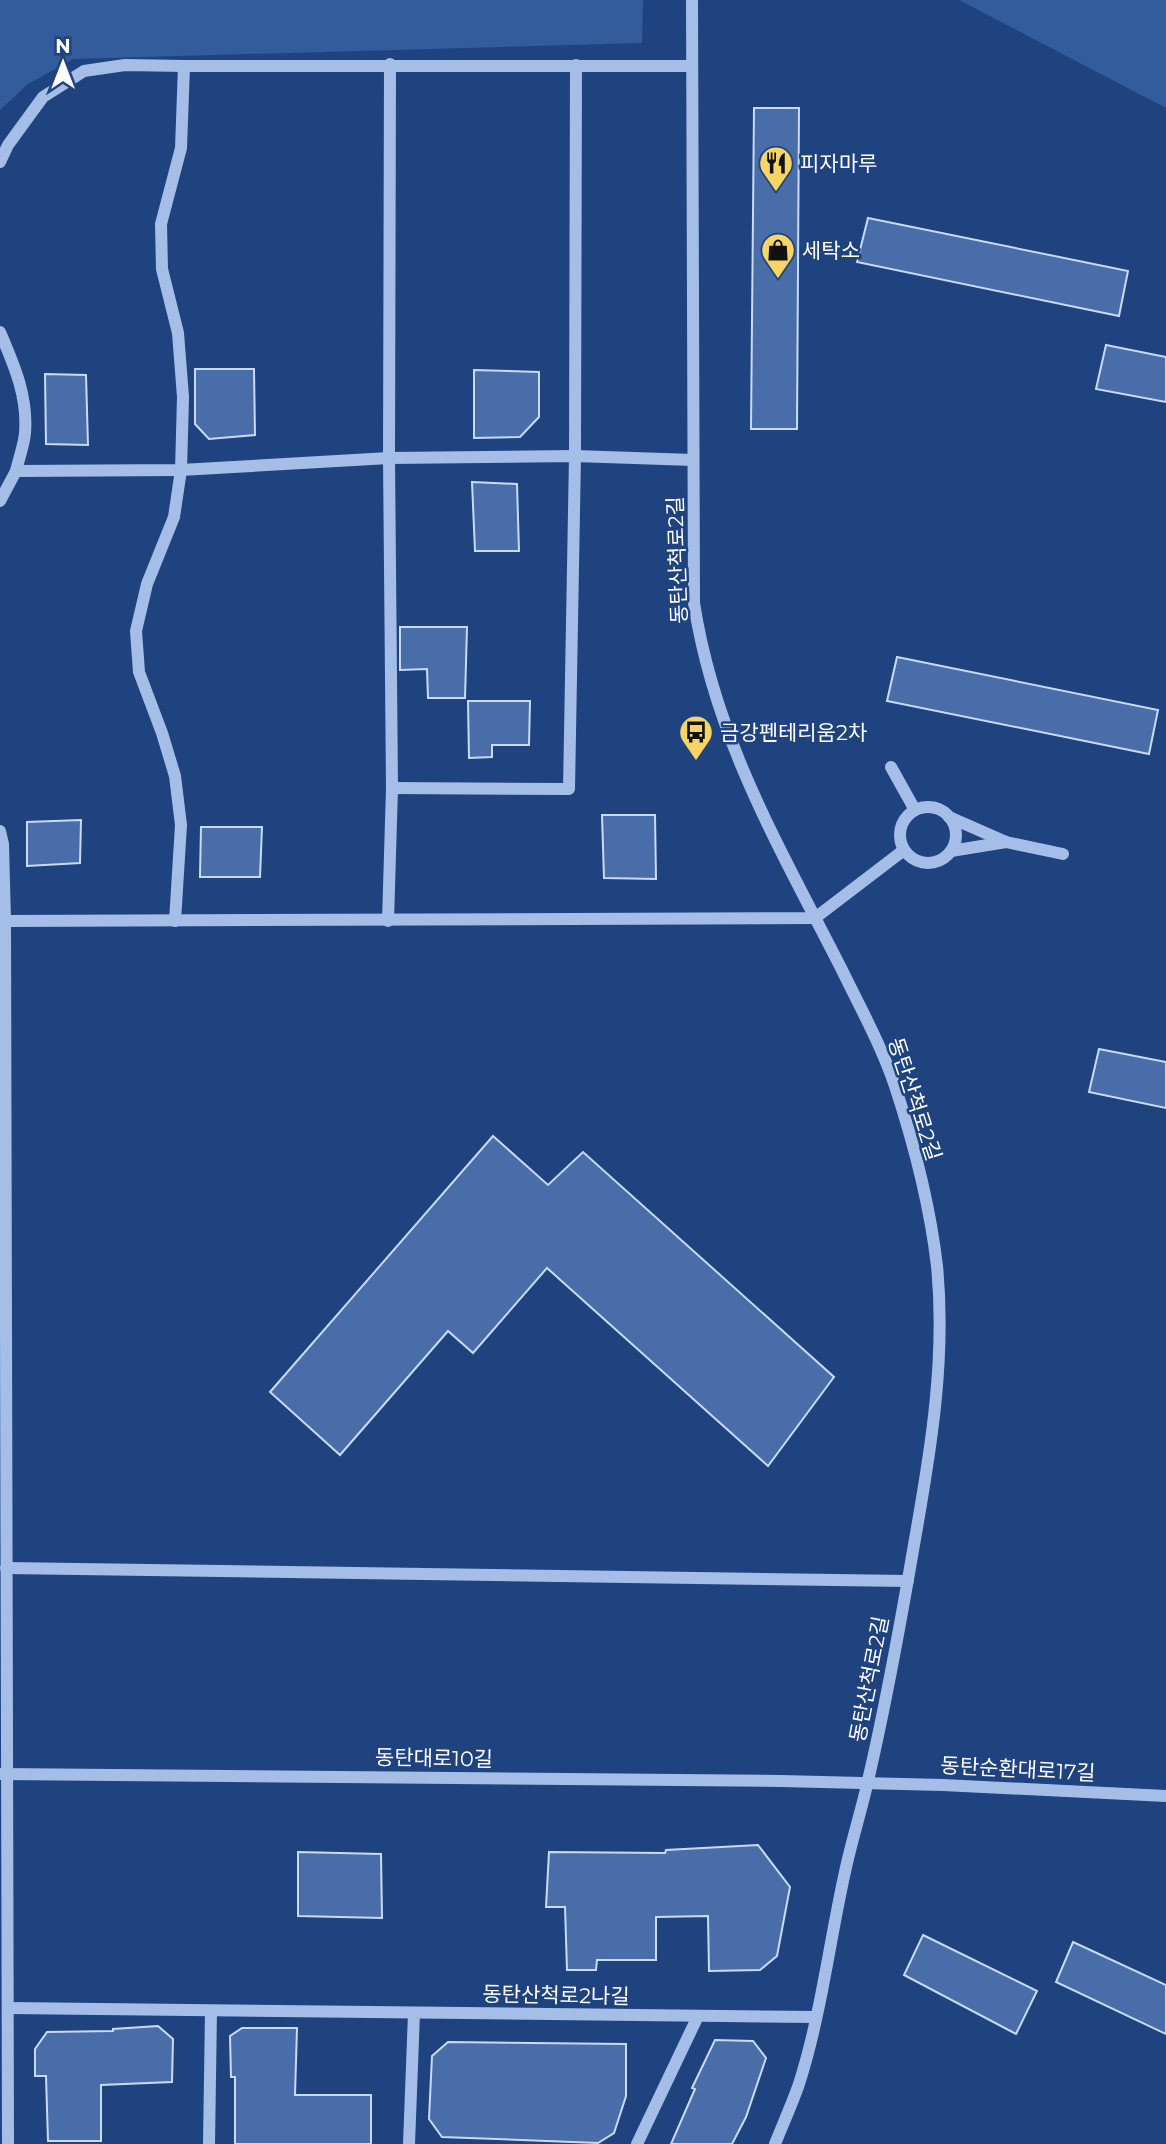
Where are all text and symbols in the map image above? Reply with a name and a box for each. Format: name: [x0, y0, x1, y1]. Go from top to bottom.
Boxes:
north arrow: [28, 28, 98, 98]
text: N: [55, 35, 71, 58]
restaurant icon: 피자마루: [757, 144, 795, 193]
place label: 피자마루: [800, 151, 877, 176]
shop icon: 세탁소: [759, 231, 797, 280]
place label: 세탁소: [802, 238, 860, 263]
street label: 동탄산척로2길: [662, 496, 692, 624]
bus stop icon: 금강펜테리움2차: [677, 713, 715, 762]
place label: 금강펜테리움2차: [720, 720, 867, 745]
street label: 동탄산척로2길: [883, 1034, 947, 1164]
street label: 동탄산척로2길: [845, 1614, 893, 1744]
street label: 동탄대로10길: [375, 1744, 493, 1772]
street label: 동탄순환대로17길: [940, 1752, 1096, 1786]
street label: 동탄산척로2나길: [482, 1981, 630, 2009]

